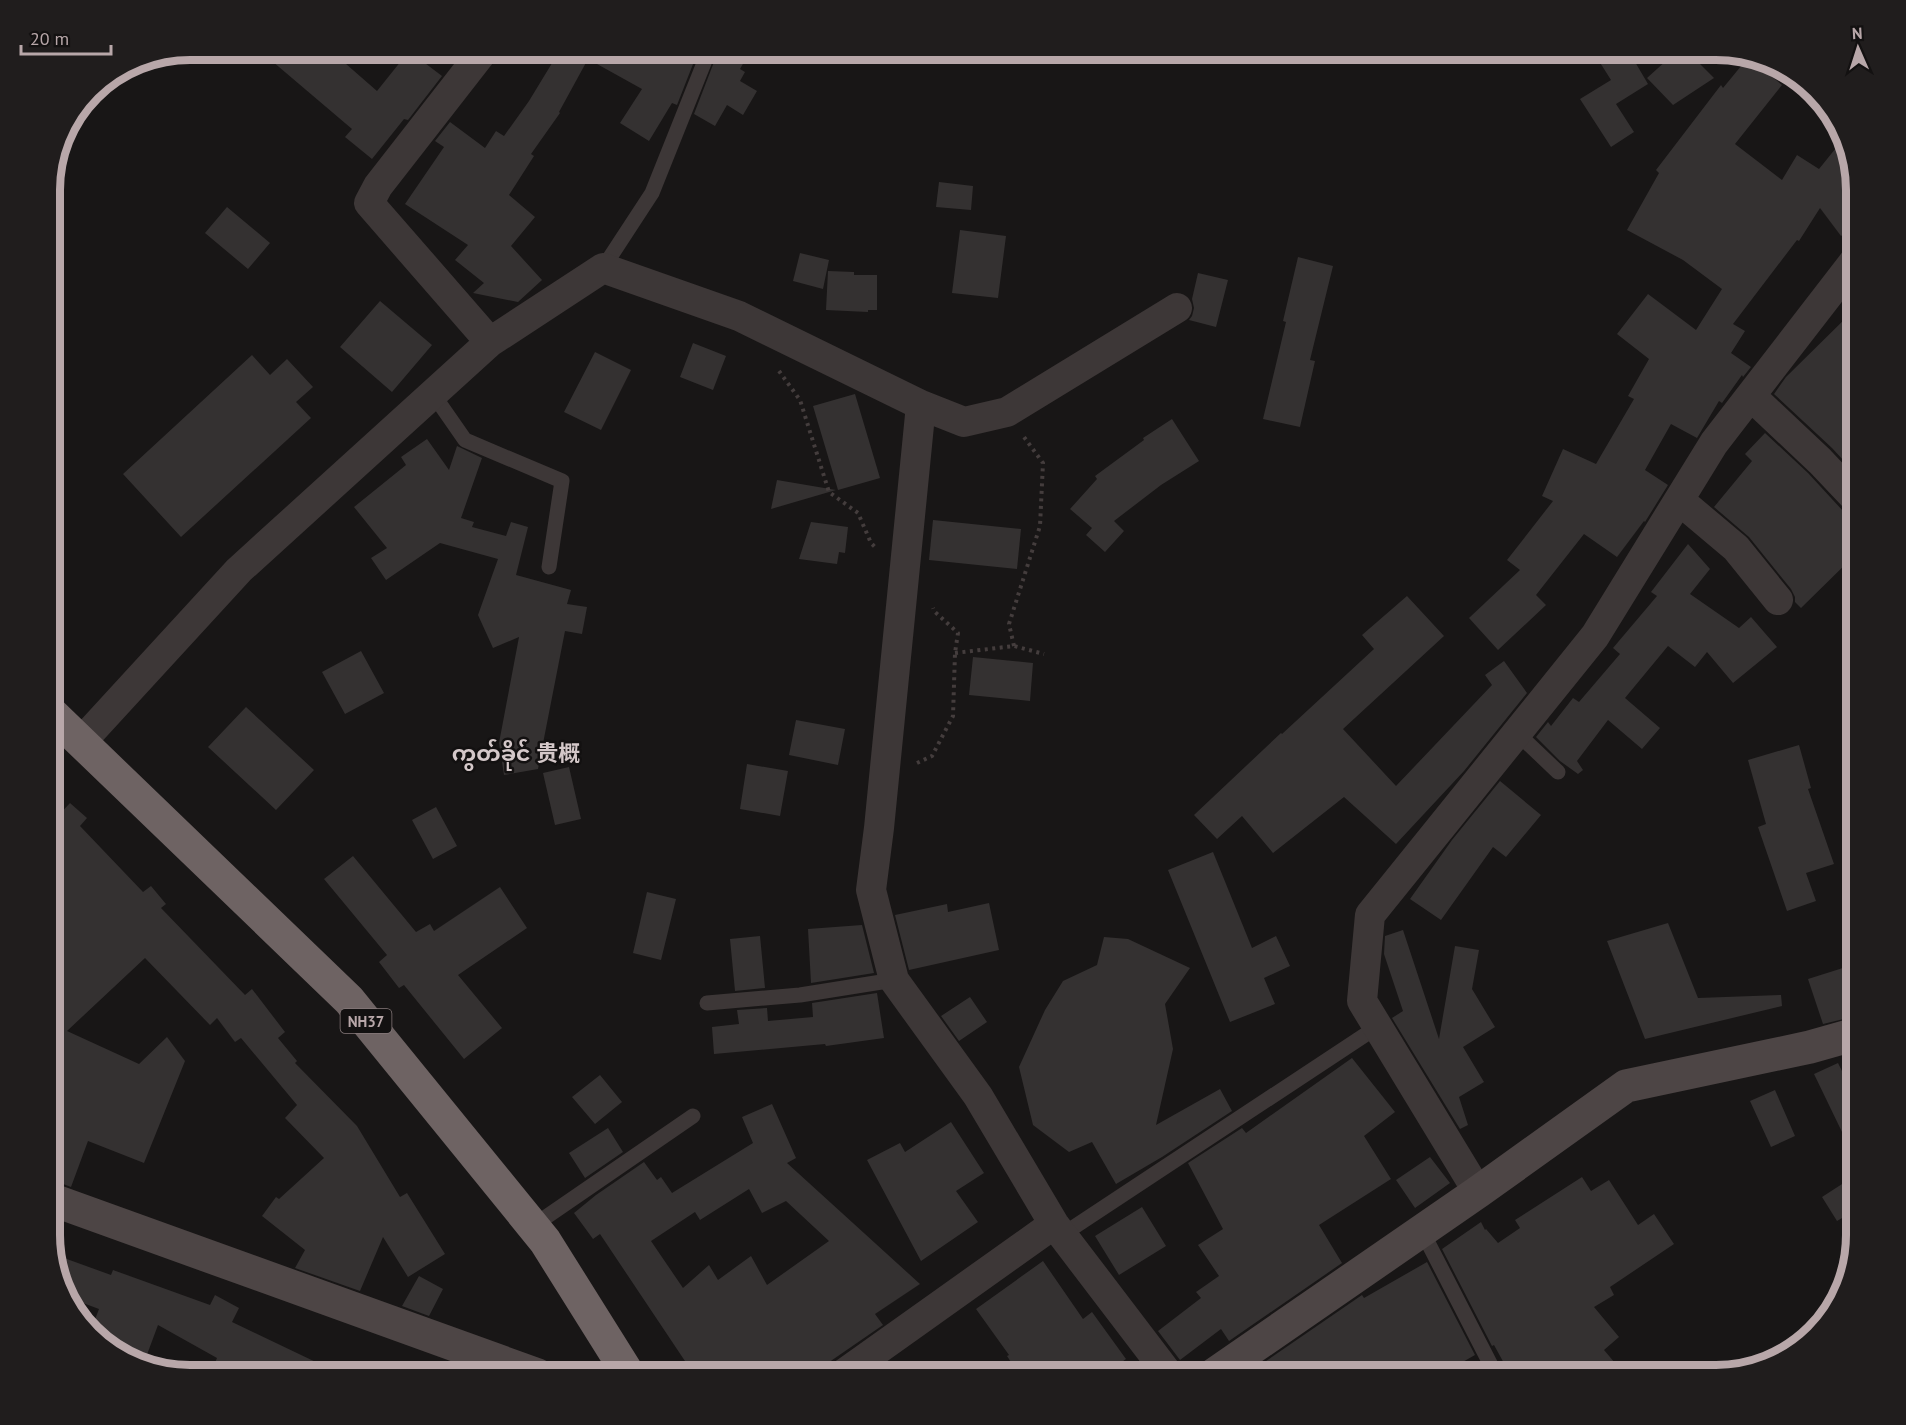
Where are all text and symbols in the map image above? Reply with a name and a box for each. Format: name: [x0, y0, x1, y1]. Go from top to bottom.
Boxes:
scale bar: [21, 18, 111, 56]
north arrow: [1828, 18, 1888, 78]
text: N: [1851, 23, 1863, 43]
text: 20 m: [30, 27, 69, 50]
district label: ကွတ်ခိုင် 贵概: [452, 738, 580, 771]
road number: NH37: [340, 1009, 392, 1033]

